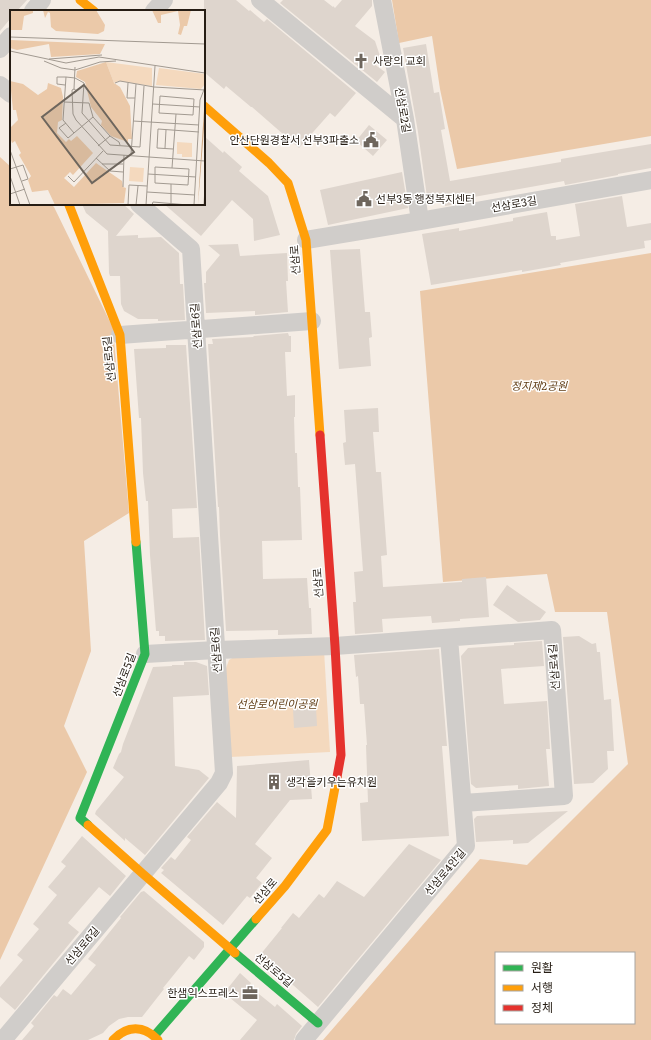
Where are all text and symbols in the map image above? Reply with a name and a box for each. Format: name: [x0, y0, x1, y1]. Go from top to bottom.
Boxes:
inset map: [10, 10, 205, 205]
church icon: 사랑의 교회: [352, 52, 370, 70]
place label: 사랑의 교회: [373, 52, 426, 68]
street label: 선삼로2길: [392, 86, 416, 134]
place label: 안산단원경찰서 선부3파출소: [229, 131, 359, 147]
public building icon: 안산단원경찰서 선부3파출소: [362, 131, 380, 149]
public building icon: 선부3동 행정복지센터: [355, 190, 373, 208]
place label: 선부3동 행정복지센터: [376, 190, 475, 206]
street label: 선삼로3길: [490, 191, 538, 215]
street label: 선삼로: [285, 244, 303, 276]
street label: 선삼로6길: [185, 302, 205, 350]
street label: 선삼로5길: [98, 335, 118, 383]
park label: 정지제2공원: [511, 377, 568, 393]
street label: 선삼로: [308, 567, 326, 599]
street label: 선삼로6길: [205, 626, 225, 674]
street label: 선삼로4길: [543, 643, 563, 691]
street label: 선삼로5길: [107, 650, 139, 699]
park label: 선삼로어린이공원: [237, 695, 318, 711]
building icon: 생각을키우는유치원: [265, 773, 283, 791]
place label: 생각을키우는유치원: [286, 773, 377, 789]
street label: 선삼로4안길: [420, 845, 469, 898]
street label: 선삼로: [248, 874, 280, 907]
street label: 선삼로6길: [60, 922, 102, 968]
street label: 선삼로5길: [252, 948, 297, 990]
legend: [495, 952, 635, 1024]
text: 원활: [531, 958, 553, 976]
text: 서행: [531, 978, 553, 996]
place label: 한샘익스프레스: [167, 984, 238, 1000]
office icon: 한샘익스프레스: [241, 984, 259, 1002]
text: 정체: [531, 998, 553, 1016]

